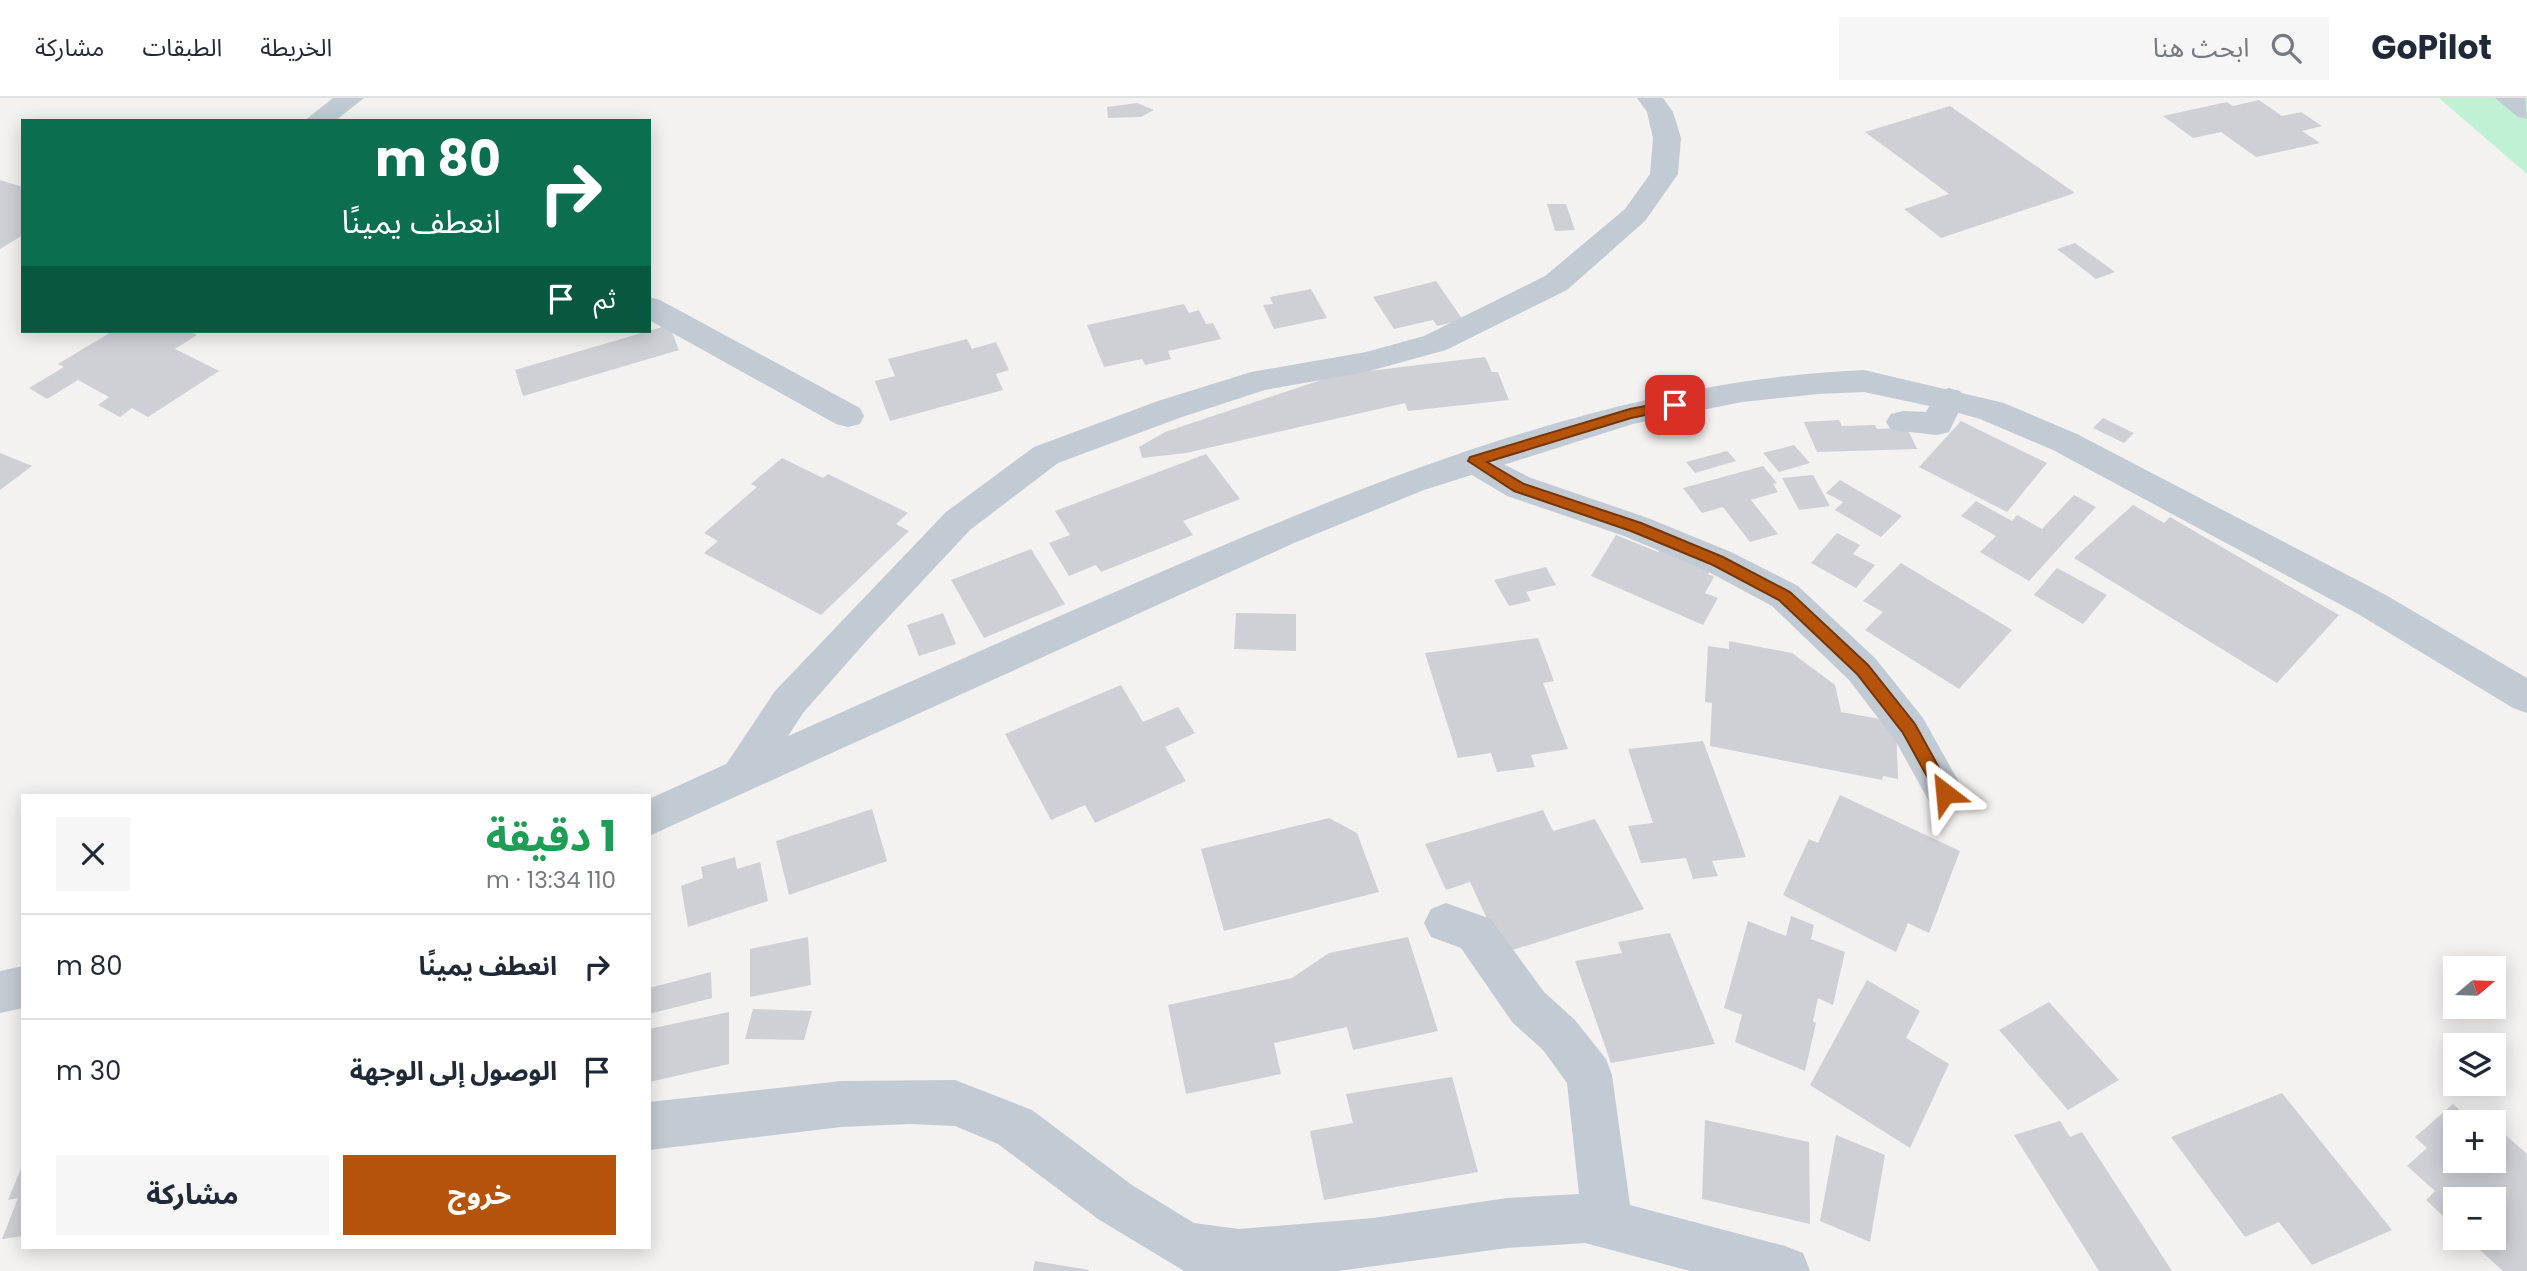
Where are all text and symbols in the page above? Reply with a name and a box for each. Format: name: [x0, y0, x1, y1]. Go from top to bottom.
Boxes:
search box: [1839, 17, 2329, 80]
text: GoPilot: [2371, 24, 2492, 71]
icon: search: [2267, 29, 2305, 67]
text: ابحث هنا: [2153, 30, 2249, 66]
text: مشاركة: [35, 31, 104, 64]
text: الطبقات: [142, 31, 222, 64]
text: الخريطة: [260, 31, 332, 64]
text: 80 m: [375, 125, 501, 193]
icon: right: [525, 147, 616, 238]
text: انعطف يمينًا: [341, 199, 501, 244]
icon: arrive: [542, 280, 580, 318]
text: ثم: [594, 281, 616, 317]
pin: [1645, 375, 1705, 435]
icon: arrive: [1656, 386, 1694, 424]
position arrow: [1908, 756, 1982, 830]
text: 1 دقيقة: [486, 807, 616, 866]
button: close: [56, 817, 130, 891]
text: 110 m · 13:34: [486, 864, 616, 896]
text: 80 m: [56, 948, 122, 984]
text: انعطف يمينًا: [419, 948, 557, 984]
icon: right: [578, 948, 616, 986]
north arrow: [2443, 956, 2506, 1018]
map controls: [2443, 956, 2506, 1250]
button: layers: [2443, 1033, 2506, 1096]
text: 30 m: [56, 1053, 121, 1089]
text: الوصول إلى الوجهة: [350, 1053, 557, 1089]
icon: arrive: [578, 1053, 616, 1091]
button: +: [2443, 1110, 2506, 1173]
button: مشاركة: [56, 1155, 329, 1235]
button: خروج: [343, 1155, 616, 1235]
button: −: [2443, 1187, 2506, 1250]

